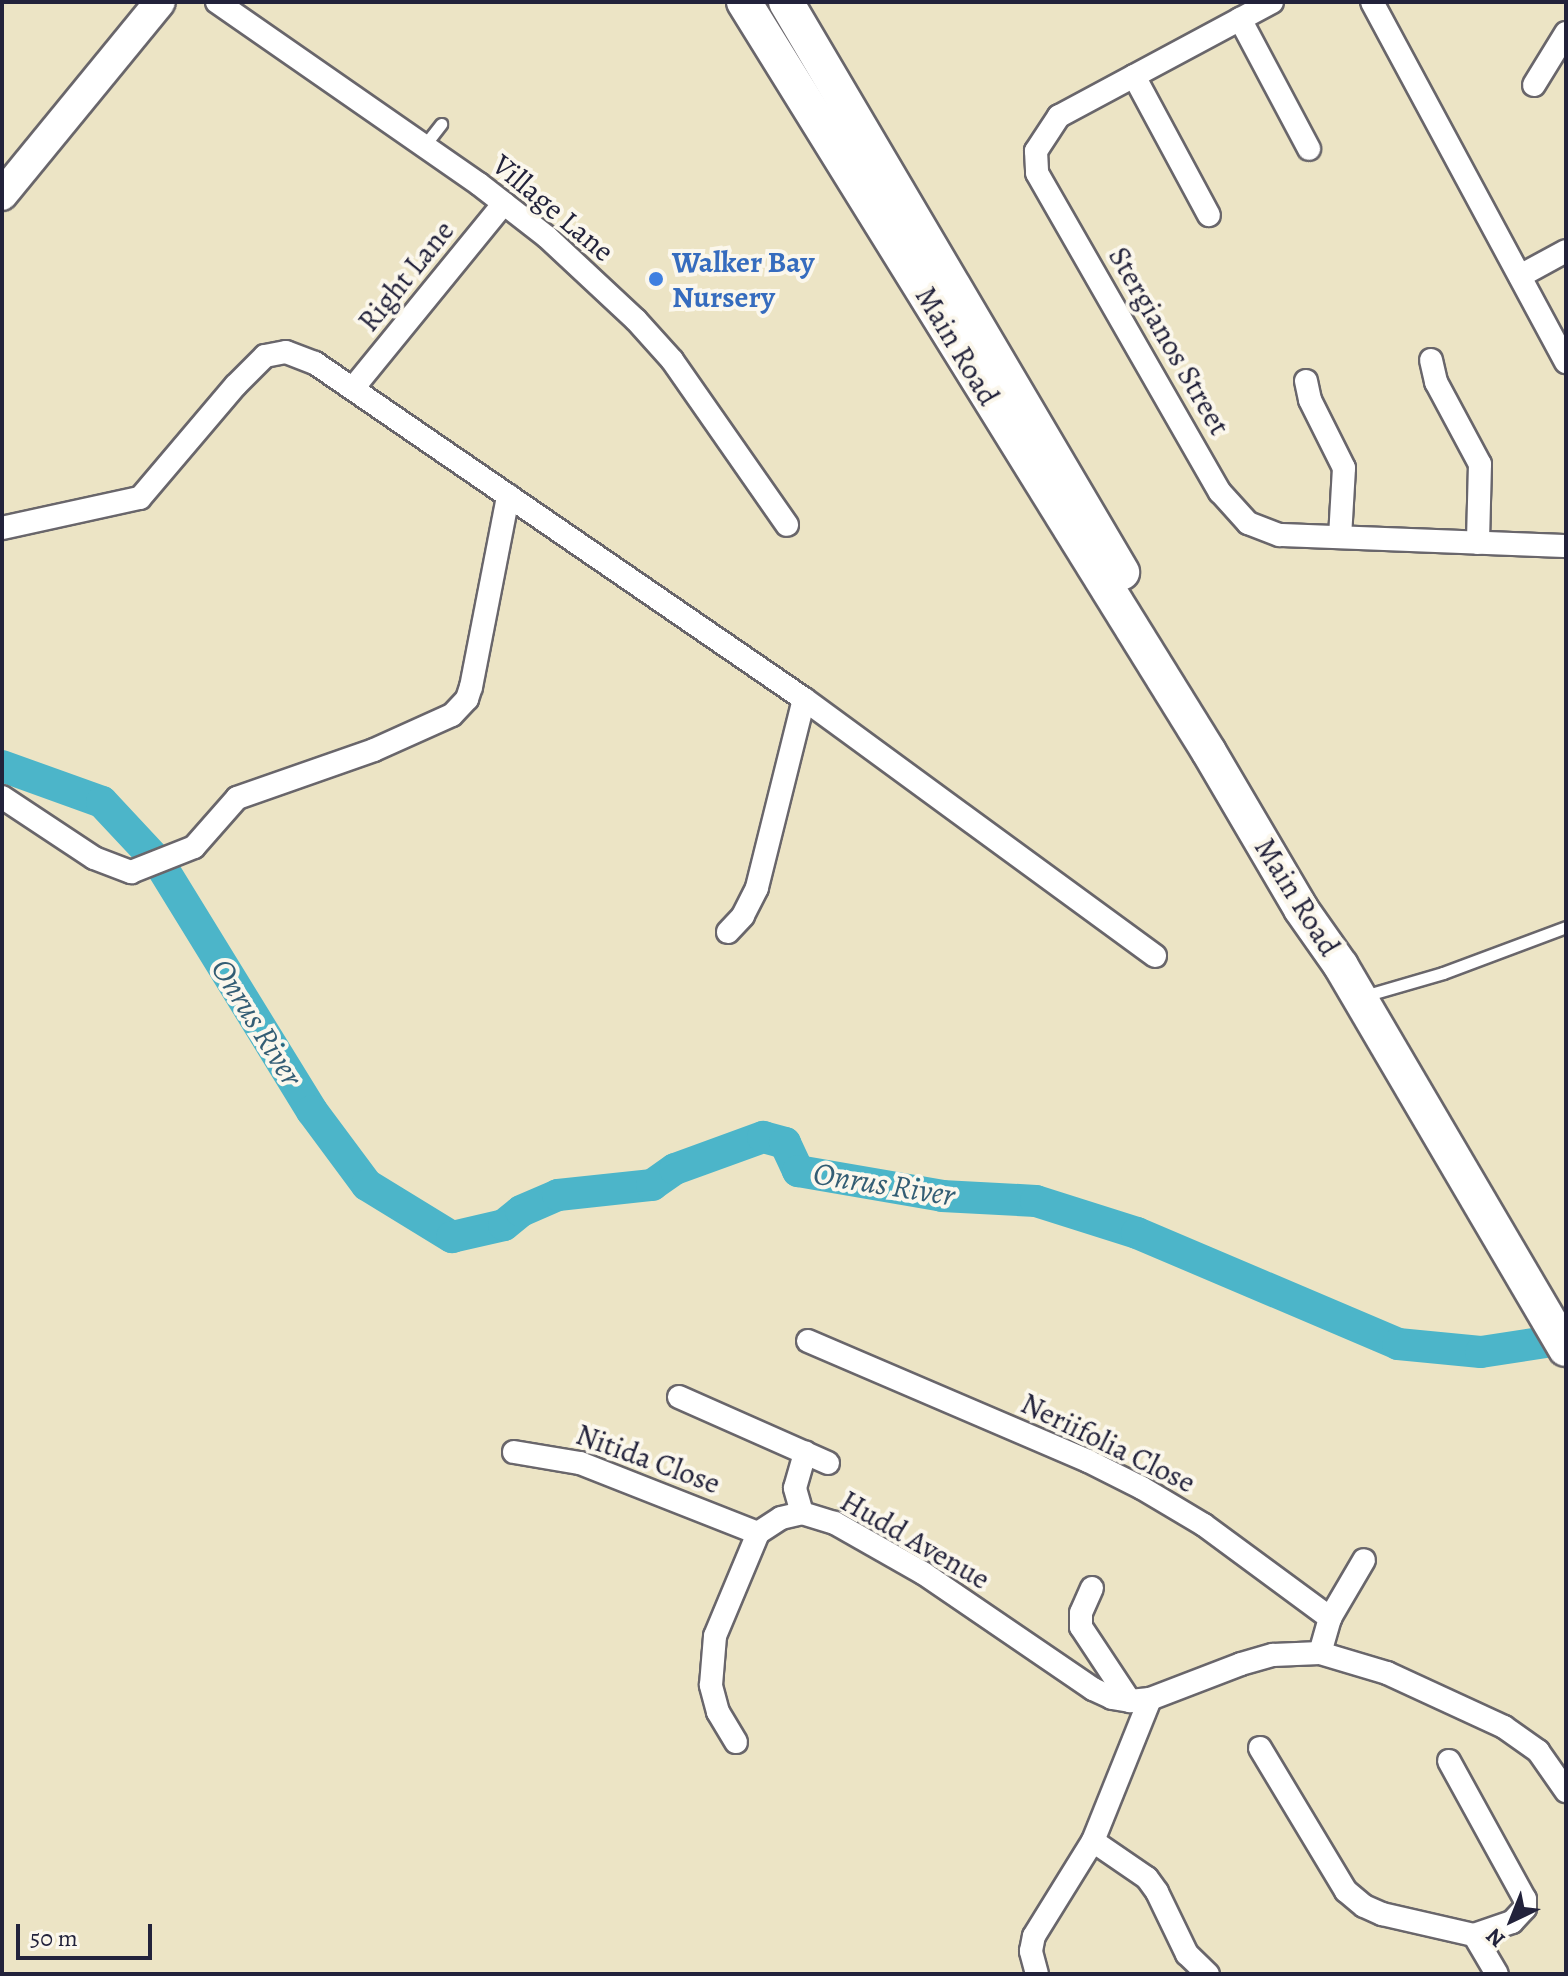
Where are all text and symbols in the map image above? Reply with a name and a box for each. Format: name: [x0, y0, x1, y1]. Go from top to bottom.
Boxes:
street label: Village Lane: [485, 147, 621, 269]
street label: Right Lane: [350, 213, 462, 339]
street label: Stergianos Street: [1101, 240, 1237, 442]
place label: Walker Bay Nursery: [672, 244, 814, 314]
marker: Walker Bay Nursery: [647, 270, 665, 288]
street label: Main Road: [907, 280, 1007, 412]
street label: Main Road: [1247, 831, 1347, 963]
water label: Onrus River: [203, 951, 311, 1093]
water label: Onrus River: [811, 1154, 957, 1214]
street label: Neriifolia Close: [1015, 1385, 1201, 1501]
street label: Nitida Close: [571, 1416, 725, 1502]
street label: Hudd Avenue: [834, 1483, 996, 1597]
north arrow: [1472, 1880, 1552, 1960]
scale bar: [20, 1908, 156, 1958]
text: N: [1480, 1921, 1512, 1954]
text: 50 m: [30, 1922, 78, 1954]

